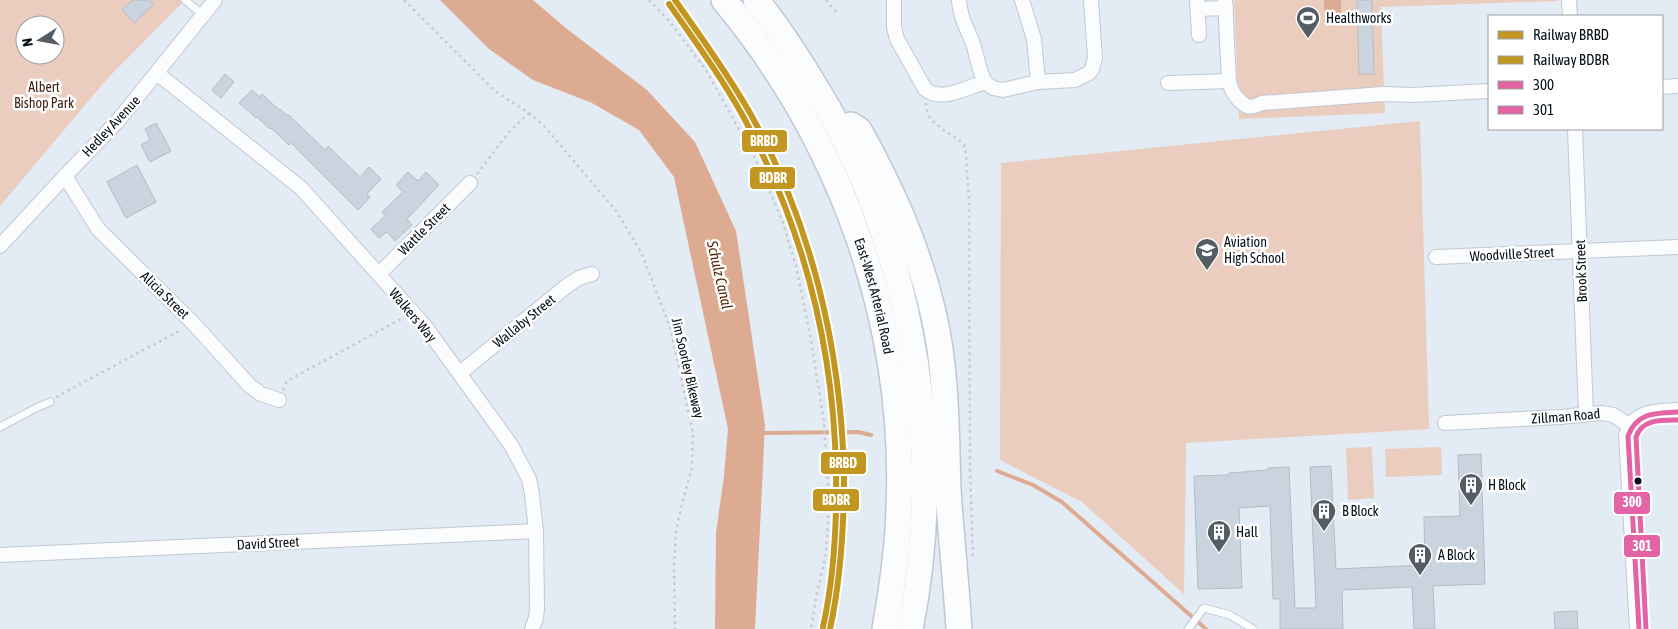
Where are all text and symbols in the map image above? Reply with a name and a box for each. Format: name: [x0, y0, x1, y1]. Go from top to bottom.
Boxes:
sports icon: Healthworks: [1295, 5, 1321, 39]
place label: Healthworks: [1326, 10, 1392, 26]
north arrow: [15, 15, 65, 65]
legend: [1488, 15, 1663, 130]
text: Railway BRBD: [1533, 26, 1609, 43]
text: N: [19, 37, 36, 48]
text: Railway BDBR: [1533, 51, 1609, 68]
text: 300: [1533, 76, 1554, 93]
park label: Albert Bishop Park: [14, 79, 74, 111]
street label: Hedley Avenue: [79, 92, 143, 160]
text: 301: [1533, 101, 1554, 118]
line badge: BRBD: [741, 129, 788, 153]
text: BRBD: [750, 133, 778, 149]
line badge: BDBR: [749, 166, 796, 190]
text: BDBR: [759, 170, 787, 186]
street label: Wattle Street: [395, 200, 453, 258]
place label: Aviation High School: [1224, 234, 1285, 266]
street label: East-West Arterial Road: [851, 236, 897, 355]
school or university icon: Aviation High School: [1194, 237, 1220, 271]
water label: Schulz Canal: [704, 238, 736, 311]
street label: Brook Street: [1572, 239, 1590, 303]
street label: Woodville Street: [1469, 244, 1555, 264]
street label: Alicia Street: [137, 268, 193, 322]
street label: Walkers Way: [386, 285, 440, 345]
street label: Wallaby Street: [490, 291, 558, 351]
street label: Jim Soorley Bikeway: [669, 316, 707, 420]
street label: Zillman Road: [1531, 405, 1601, 426]
line badge: BRBD: [820, 451, 867, 475]
text: BRBD: [829, 455, 857, 471]
building icon: H Block: [1458, 472, 1484, 506]
unlabelled marker: [1633, 476, 1643, 486]
place label: H Block: [1488, 477, 1526, 493]
line badge: BDBR: [812, 488, 860, 512]
line badge: 300: [1613, 491, 1651, 515]
text: BDBR: [822, 492, 850, 508]
text: 300: [1622, 494, 1642, 510]
building icon: B Block: [1311, 498, 1337, 532]
place label: B Block: [1342, 503, 1379, 519]
building icon: Hall: [1206, 519, 1232, 553]
place label: Hall: [1236, 524, 1258, 540]
street label: David Street: [236, 533, 300, 553]
line badge: 301: [1623, 534, 1661, 558]
text: 301: [1632, 538, 1652, 554]
building icon: A Block: [1407, 542, 1433, 576]
place label: A Block: [1438, 547, 1475, 563]

